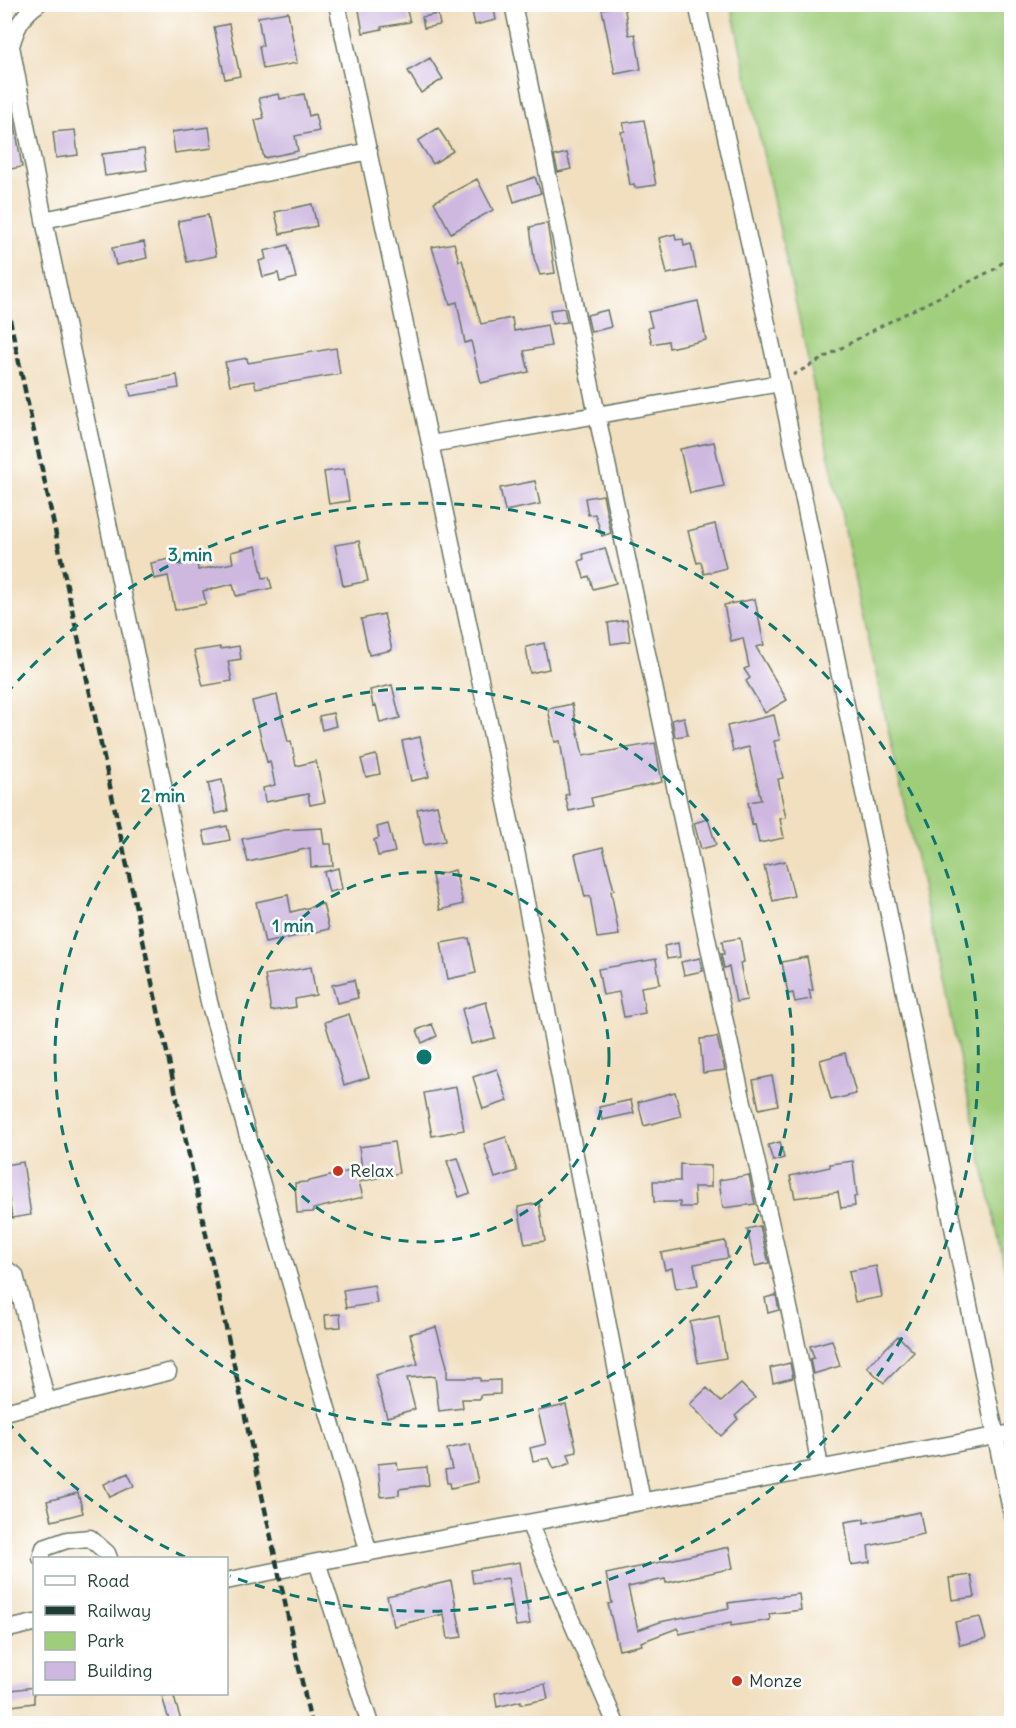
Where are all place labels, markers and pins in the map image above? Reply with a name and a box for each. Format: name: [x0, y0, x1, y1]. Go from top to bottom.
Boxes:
centre of rings: [414, 1047, 434, 1067]
place label: Relax: [350, 1159, 394, 1182]
marker: Relax: [331, 1164, 345, 1178]
place label: Monze: [749, 1669, 802, 1692]
marker: Monze: [730, 1674, 744, 1688]

